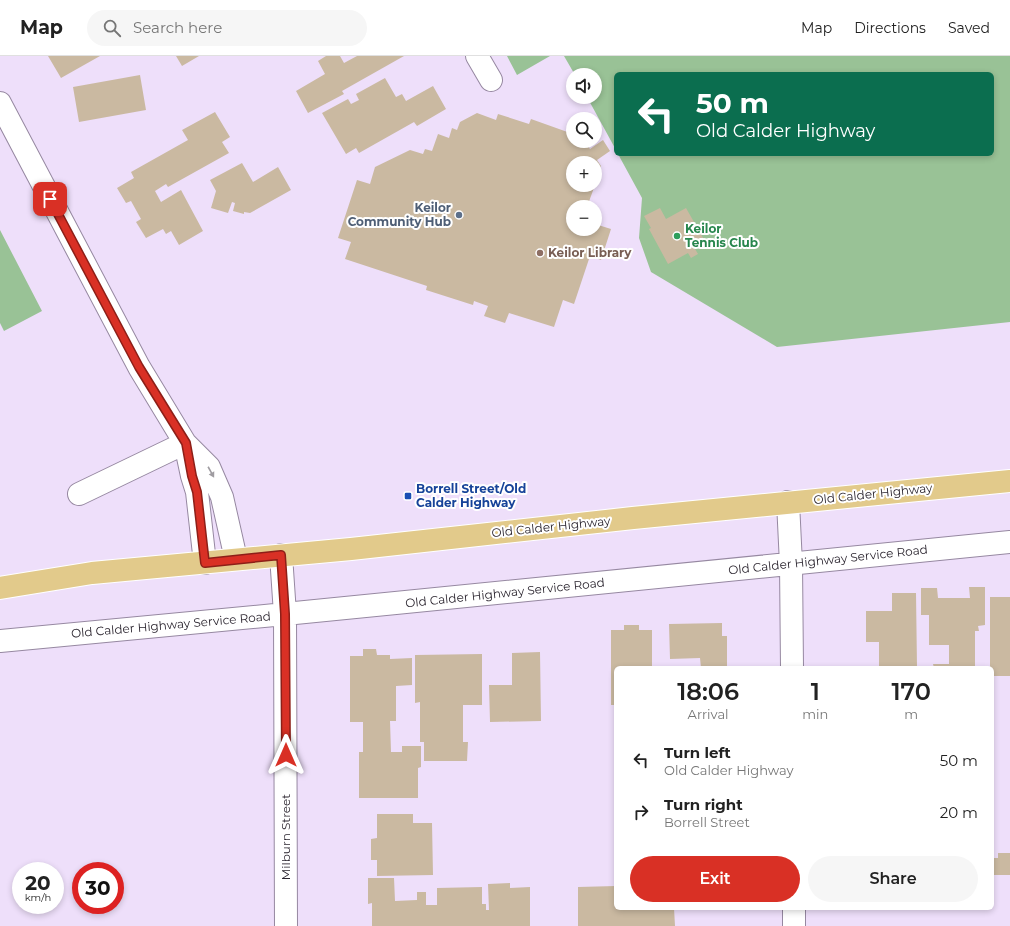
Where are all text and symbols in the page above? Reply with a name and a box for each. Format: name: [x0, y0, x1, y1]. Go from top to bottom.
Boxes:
search box: [87, 10, 367, 46]
text: Map: [20, 16, 63, 39]
icon: search: [101, 17, 123, 39]
text: Search here: [133, 18, 222, 37]
text: Map: [801, 19, 832, 37]
text: Directions: [854, 19, 926, 37]
text: Saved: [948, 19, 990, 37]
map controls: [566, 68, 602, 236]
button: sound: [566, 68, 602, 104]
text: 50 m: [696, 86, 769, 120]
icon: left: [630, 88, 682, 140]
button: search: [566, 112, 602, 148]
text: Old Calder Highway: [696, 120, 875, 142]
button: +: [566, 156, 602, 192]
pin: [33, 182, 67, 216]
icon: arrive: [39, 188, 61, 210]
place label: Keilor Community Hub: [348, 200, 451, 229]
button: −: [566, 200, 602, 236]
marker: Keilor Community Hub: [454, 210, 464, 220]
place label: Keilor Tennis Club: [685, 221, 758, 250]
marker: Keilor Tennis Club: [672, 231, 682, 241]
place label: Keilor Library: [548, 245, 632, 260]
marker: Keilor Library: [535, 248, 545, 258]
one-way arrow: [207, 466, 214, 478]
street label: Old Calder Highway: [813, 480, 934, 507]
place label: Borrell Street/Old Calder Highway: [416, 481, 526, 510]
marker: Borrell Street/Old Calder Highway: [403, 491, 413, 501]
street label: Old Calder Highway: [491, 513, 612, 540]
street label: Old Calder Highway Service Road: [728, 542, 928, 577]
street label: Old Calder Highway Service Road: [405, 575, 605, 610]
street label: Old Calder Highway Service Road: [70, 608, 271, 641]
text: 18:06: [677, 677, 739, 706]
text: 1: [811, 677, 820, 706]
text: 170: [891, 677, 931, 706]
text: Arrival: [688, 706, 729, 722]
text: min: [802, 706, 828, 722]
text: m: [904, 706, 918, 722]
position arrow: [265, 734, 307, 776]
text: Turn left: [664, 743, 731, 762]
icon: left: [630, 749, 652, 771]
text: 50 m: [940, 751, 978, 770]
text: Old Calder Highway: [664, 762, 793, 778]
street label: Milburn Street: [278, 794, 293, 880]
text: Turn right: [664, 795, 743, 814]
icon: right: [630, 801, 652, 823]
text: 20 m: [940, 803, 978, 822]
text: Borrell Street: [664, 814, 750, 830]
button: Exit: [630, 856, 800, 902]
button: Share: [808, 856, 978, 902]
speed limit sign: 30: [72, 862, 124, 914]
text: 20: [25, 871, 51, 895]
text: km/h: [25, 891, 51, 904]

